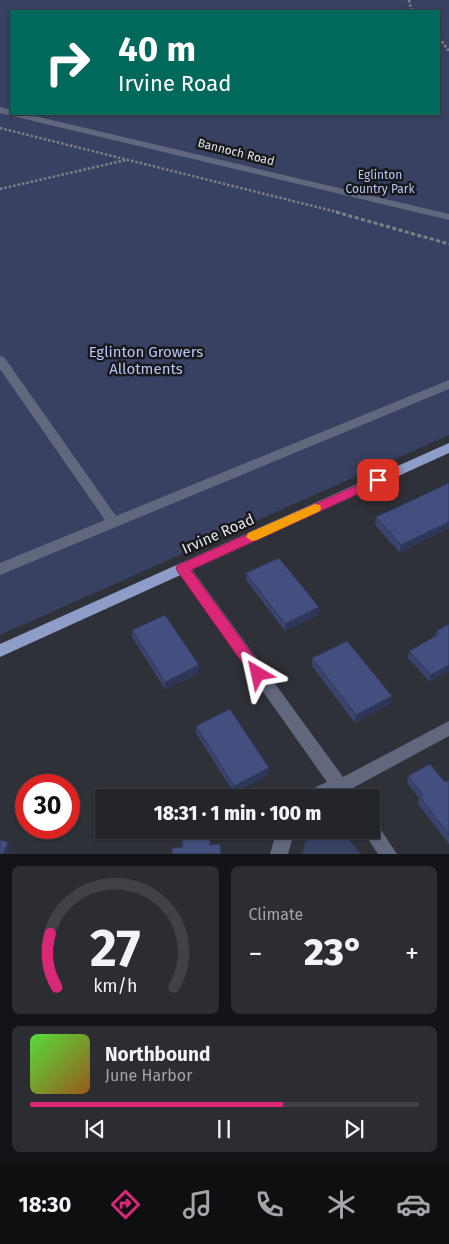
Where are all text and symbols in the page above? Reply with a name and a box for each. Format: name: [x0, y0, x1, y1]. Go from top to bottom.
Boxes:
text: 40 m: [118, 28, 196, 70]
icon: right: [35, 30, 100, 95]
text: Irvine Road: [118, 70, 231, 97]
street label: Bannoch Road: [196, 136, 276, 168]
park label: Eglinton Country Park: [345, 168, 415, 196]
park label: Eglinton Growers Allotments: [89, 343, 203, 378]
pin: [357, 459, 399, 501]
icon: arrive: [364, 466, 392, 494]
street label: Irvine Road: [179, 510, 257, 558]
position arrow: [231, 647, 283, 699]
speed limit sign: 30: [15, 774, 80, 839]
text: 18:31 · 1 min · 100 m: [154, 802, 321, 825]
text: Climate: [249, 905, 303, 924]
text: 27: [90, 917, 141, 980]
text: 23°: [304, 929, 363, 975]
text: −: [249, 937, 263, 970]
text: +: [405, 937, 419, 970]
text: km/h: [93, 975, 137, 997]
text: Northbound: [105, 1043, 210, 1066]
text: June Harbor: [105, 1066, 192, 1085]
icon: previous: [81, 1115, 109, 1143]
icon: pause: [210, 1115, 238, 1143]
icon: next: [340, 1115, 368, 1143]
icon: directions: [108, 1187, 143, 1222]
icon: music: [180, 1187, 215, 1222]
icon: phone: [252, 1187, 287, 1222]
icon: climate: [324, 1187, 359, 1222]
icon: car: [396, 1187, 431, 1222]
text: 18:30: [18, 1191, 71, 1218]

